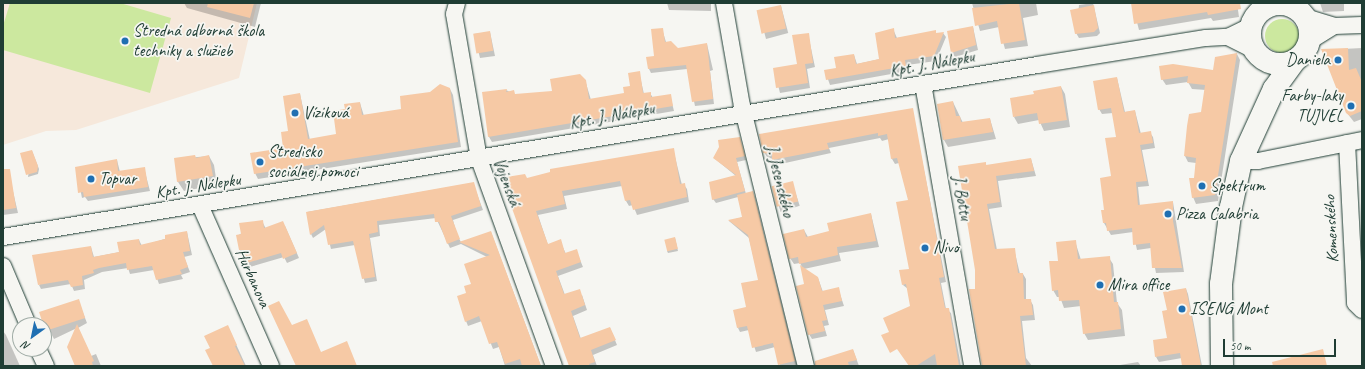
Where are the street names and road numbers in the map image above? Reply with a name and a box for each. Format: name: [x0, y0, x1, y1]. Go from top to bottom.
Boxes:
street label: Kpt. J. Nálepku: [888, 47, 976, 81]
street label: Kpt. J. Nálepku: [568, 99, 656, 133]
street label: J. Jesenského: [761, 143, 799, 219]
street label: Vojenská: [489, 155, 525, 209]
street label: Kpt. J. Nálepku: [154, 169, 242, 203]
street label: J. Bottu: [948, 174, 976, 222]
street label: Komenského: [1319, 195, 1343, 263]
street label: Hurbanova: [231, 245, 275, 311]

